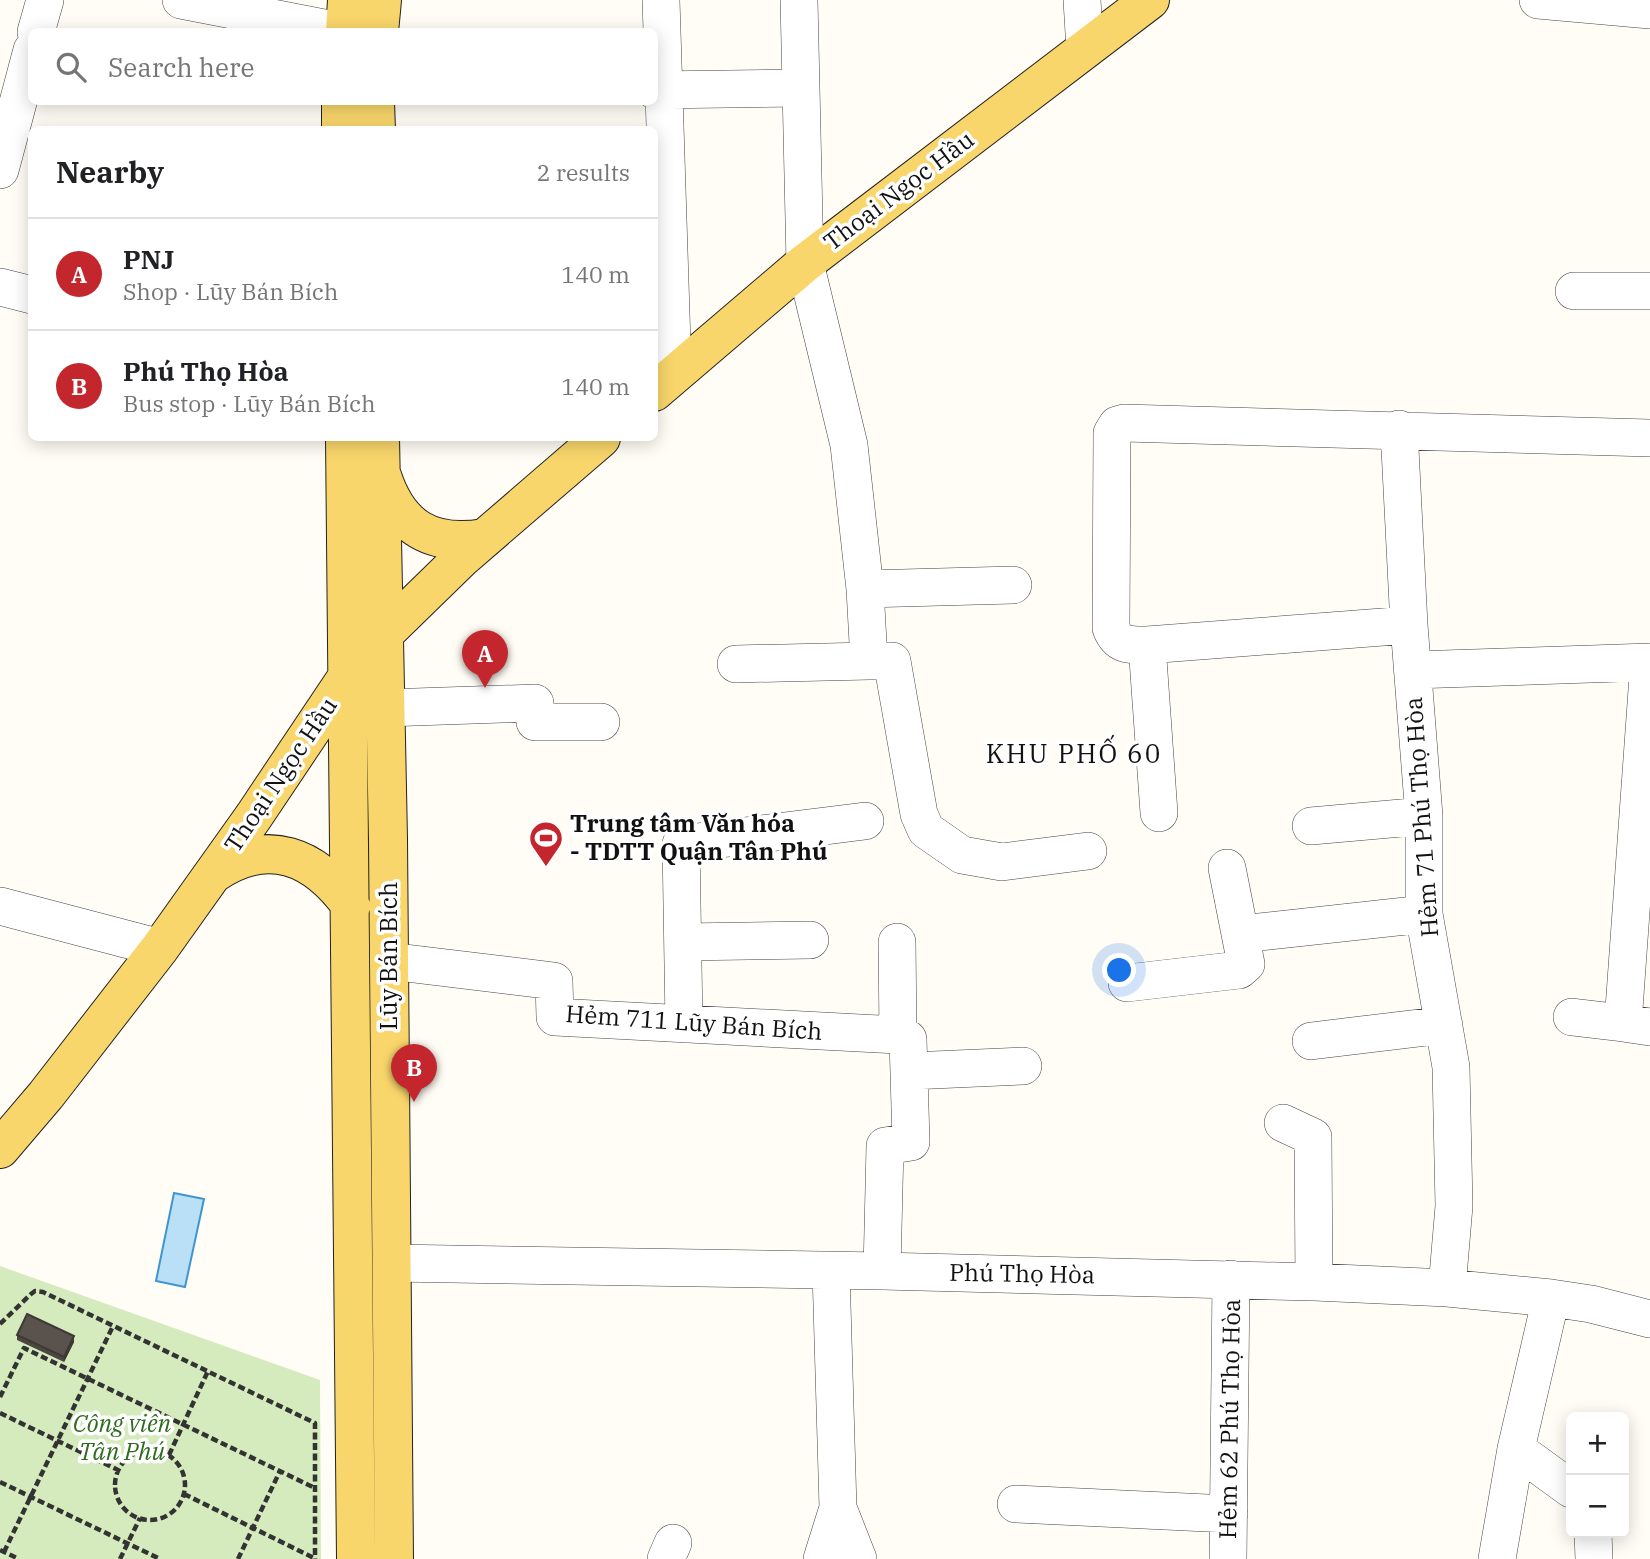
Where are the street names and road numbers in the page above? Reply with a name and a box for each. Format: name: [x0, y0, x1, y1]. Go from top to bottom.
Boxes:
street label: Thoại Ngọc Hầu: [817, 123, 980, 257]
street label: Thoại Ngọc Hầu: [216, 691, 344, 858]
street label: Hẻm 71 Phú Thọ Hòa: [1397, 696, 1445, 938]
street label: Lũy Bán Bích: [372, 882, 404, 1030]
street label: Hẻm 711 Lũy Bán Bích: [565, 997, 824, 1047]
street label: Phú Thọ Hòa: [949, 1256, 1095, 1290]
street label: Hẻm 62 Phú Thọ Hòa: [1211, 1298, 1247, 1539]

